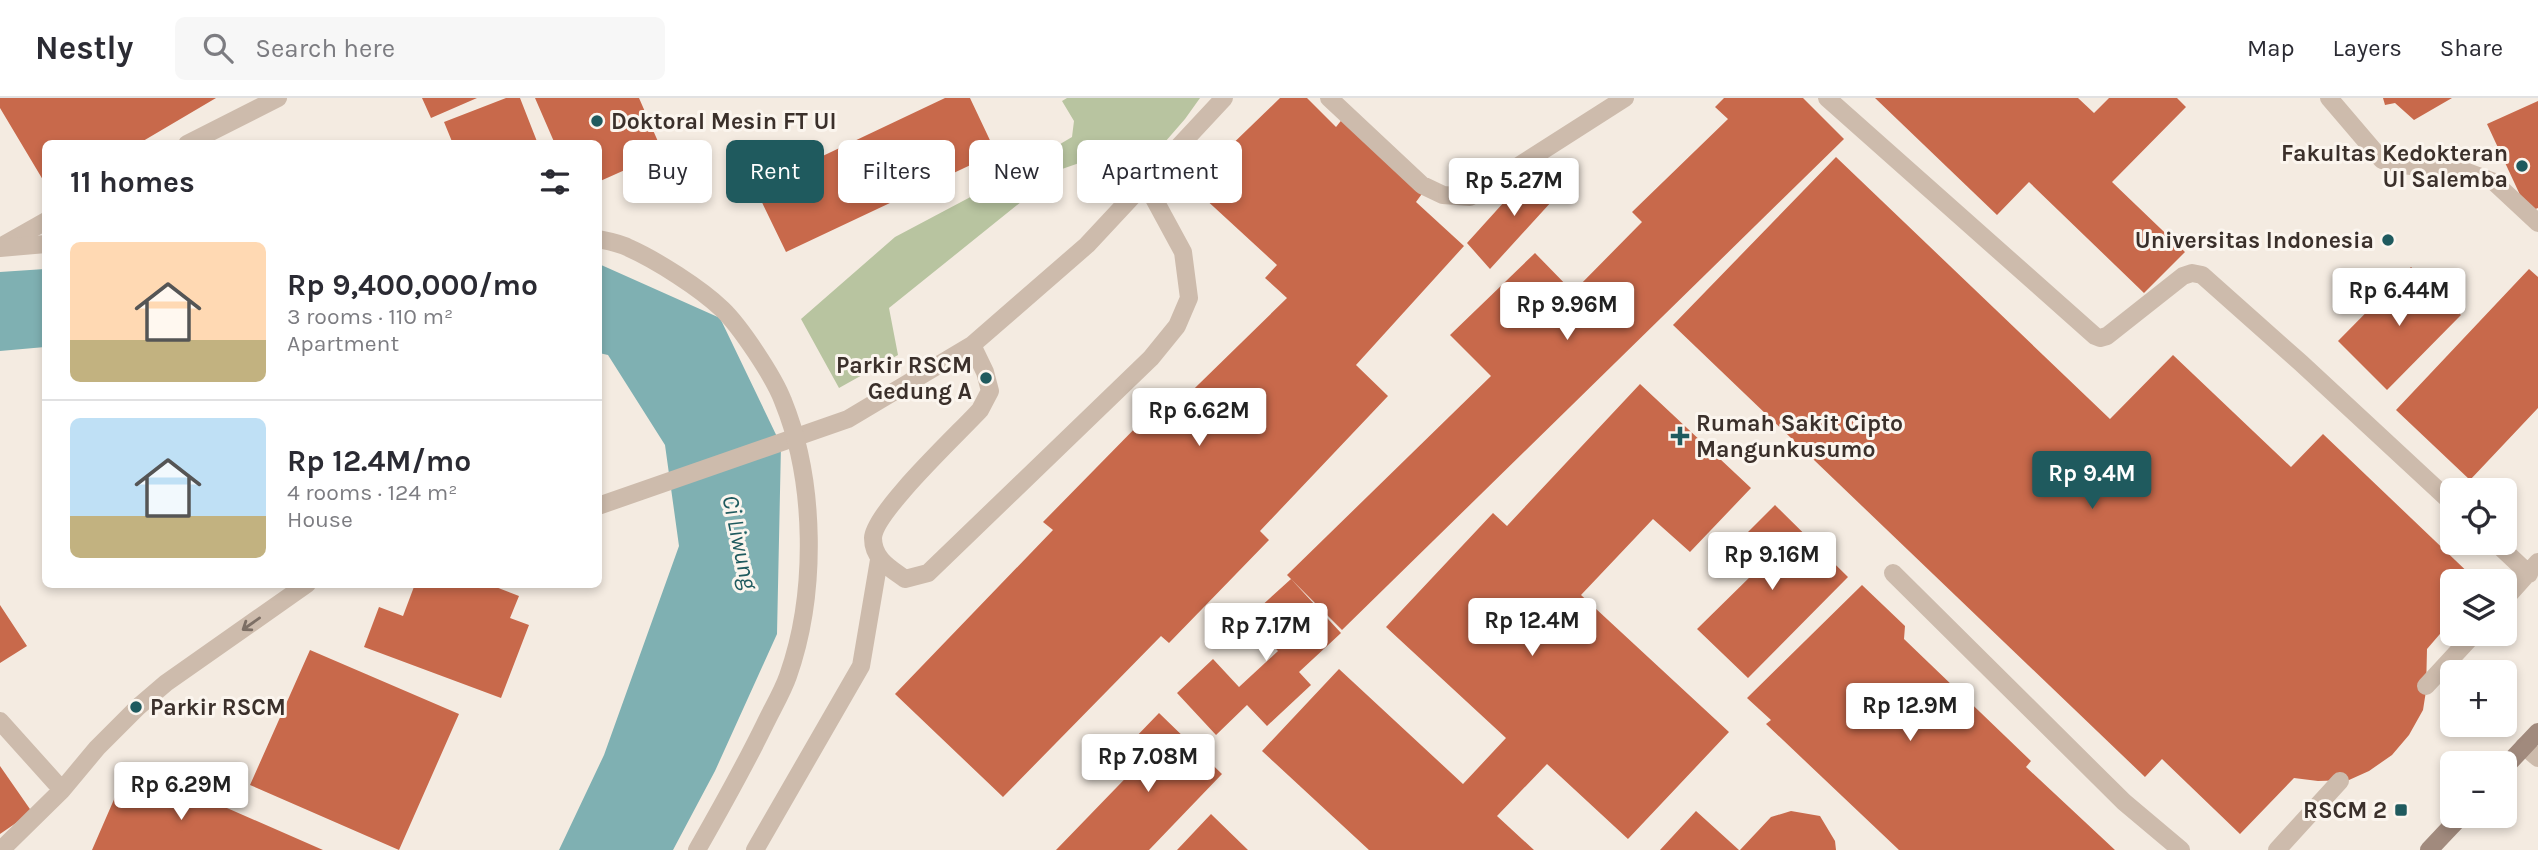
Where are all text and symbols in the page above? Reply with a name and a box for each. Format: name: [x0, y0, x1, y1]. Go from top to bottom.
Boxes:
search box: [175, 17, 665, 80]
text: Nestly: [35, 29, 133, 67]
icon: search: [199, 29, 237, 67]
text: Search here: [255, 33, 395, 64]
text: Map: [2247, 34, 2295, 62]
text: Layers: [2333, 34, 2402, 62]
text: Share: [2440, 34, 2503, 62]
place label: Doktoral Mesin FT UI: [611, 108, 836, 135]
marker: Doktoral Mesin FT UI: [589, 113, 605, 129]
chip: Buy: [623, 140, 712, 203]
chip: Rent: [726, 140, 824, 203]
chip: Filters: [838, 140, 955, 203]
chip: New: [969, 140, 1063, 203]
chip: Apartment: [1077, 140, 1242, 203]
place label: Fakultas Kedokteran UI Salemba: [2281, 140, 2508, 193]
pin: Rp 5.27M: [1442, 158, 1586, 218]
marker: Fakultas Kedokteran UI Salemba: [2514, 158, 2530, 174]
icon: filters: [536, 163, 574, 201]
text: 11 homes: [70, 164, 195, 200]
text: Rp 5.27M: [1465, 167, 1563, 194]
place label: Universitas Indonesia: [2135, 227, 2374, 254]
marker: Universitas Indonesia: [2380, 232, 2396, 248]
text: Rp 9,400,000/mo: [287, 267, 538, 303]
pin: Rp 6.44M: [2327, 268, 2471, 328]
icon: home: [126, 270, 210, 354]
text: Rp 6.44M: [2348, 277, 2450, 304]
pin: Rp 9.96M: [1495, 282, 1639, 342]
text: Rp 9.96M: [1516, 291, 1618, 318]
text: 3 rooms · 110 m²: [287, 303, 453, 330]
text: Apartment: [287, 330, 399, 357]
place label: Parkir RSCM Gedung A: [836, 352, 972, 405]
marker: Parkir RSCM Gedung A: [978, 370, 994, 386]
pin: Rp 6.62M: [1127, 388, 1271, 448]
text: Rp 6.62M: [1148, 397, 1250, 424]
place label: Rumah Sakit Cipto Mangunkusumo: [1696, 410, 1903, 463]
marker: Rumah Sakit Cipto Mangunkusumo: [1670, 426, 1690, 446]
text: Rp 12.4M/mo: [287, 443, 471, 479]
icon: home: [126, 446, 210, 530]
pin: Rp 9.4M: [2027, 452, 2157, 511]
text: Rp 9.4M: [2048, 460, 2136, 487]
map controls: [2440, 478, 2517, 828]
button: locate: [2440, 478, 2517, 555]
text: 4 rooms · 124 m²: [287, 479, 457, 506]
water label: Ci Liwung: [716, 492, 764, 592]
text: House: [287, 506, 353, 533]
pin: Rp 9.16M: [1700, 532, 1844, 592]
text: Rp 9.16M: [1724, 541, 1820, 568]
button: layers: [2440, 569, 2517, 646]
pin: Rp 12.4M: [1460, 598, 1604, 658]
pin: Rp 7.17M: [1194, 603, 1338, 663]
text: Rp 12.4M: [1484, 607, 1580, 634]
text: Rp 7.17M: [1221, 612, 1311, 639]
one-way arrow: [242, 617, 261, 631]
button: +: [2440, 660, 2517, 737]
pin: Rp 12.9M: [1838, 684, 1982, 743]
text: Rp 12.9M: [1862, 692, 1958, 719]
place label: Parkir RSCM: [150, 694, 286, 721]
marker: Parkir RSCM: [128, 699, 144, 715]
pin: Rp 7.08M: [1076, 734, 1220, 794]
text: Rp 7.08M: [1098, 743, 1198, 770]
button: −: [2440, 751, 2517, 828]
pin: Rp 6.29M: [109, 762, 253, 822]
text: Rp 6.29M: [130, 771, 232, 798]
place label: RSCM 2: [2303, 797, 2387, 824]
marker: RSCM 2: [2393, 802, 2409, 818]

